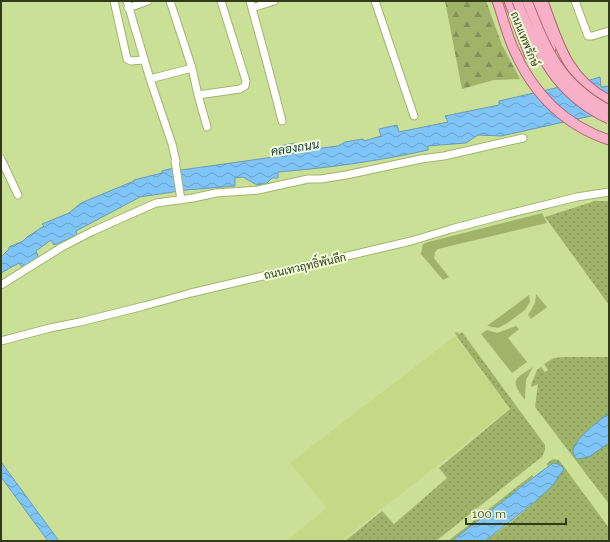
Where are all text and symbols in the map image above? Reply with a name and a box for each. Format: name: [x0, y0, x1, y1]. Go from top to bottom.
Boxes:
street label: ถนนเทพรักษ์: [508, 9, 543, 69]
water label: คลองถนน: [270, 137, 321, 159]
street label: ถนนเทวฤทธิ์พันลึก: [262, 245, 347, 282]
scale bar: [466, 500, 566, 526]
text: 100 m: [472, 507, 506, 521]

